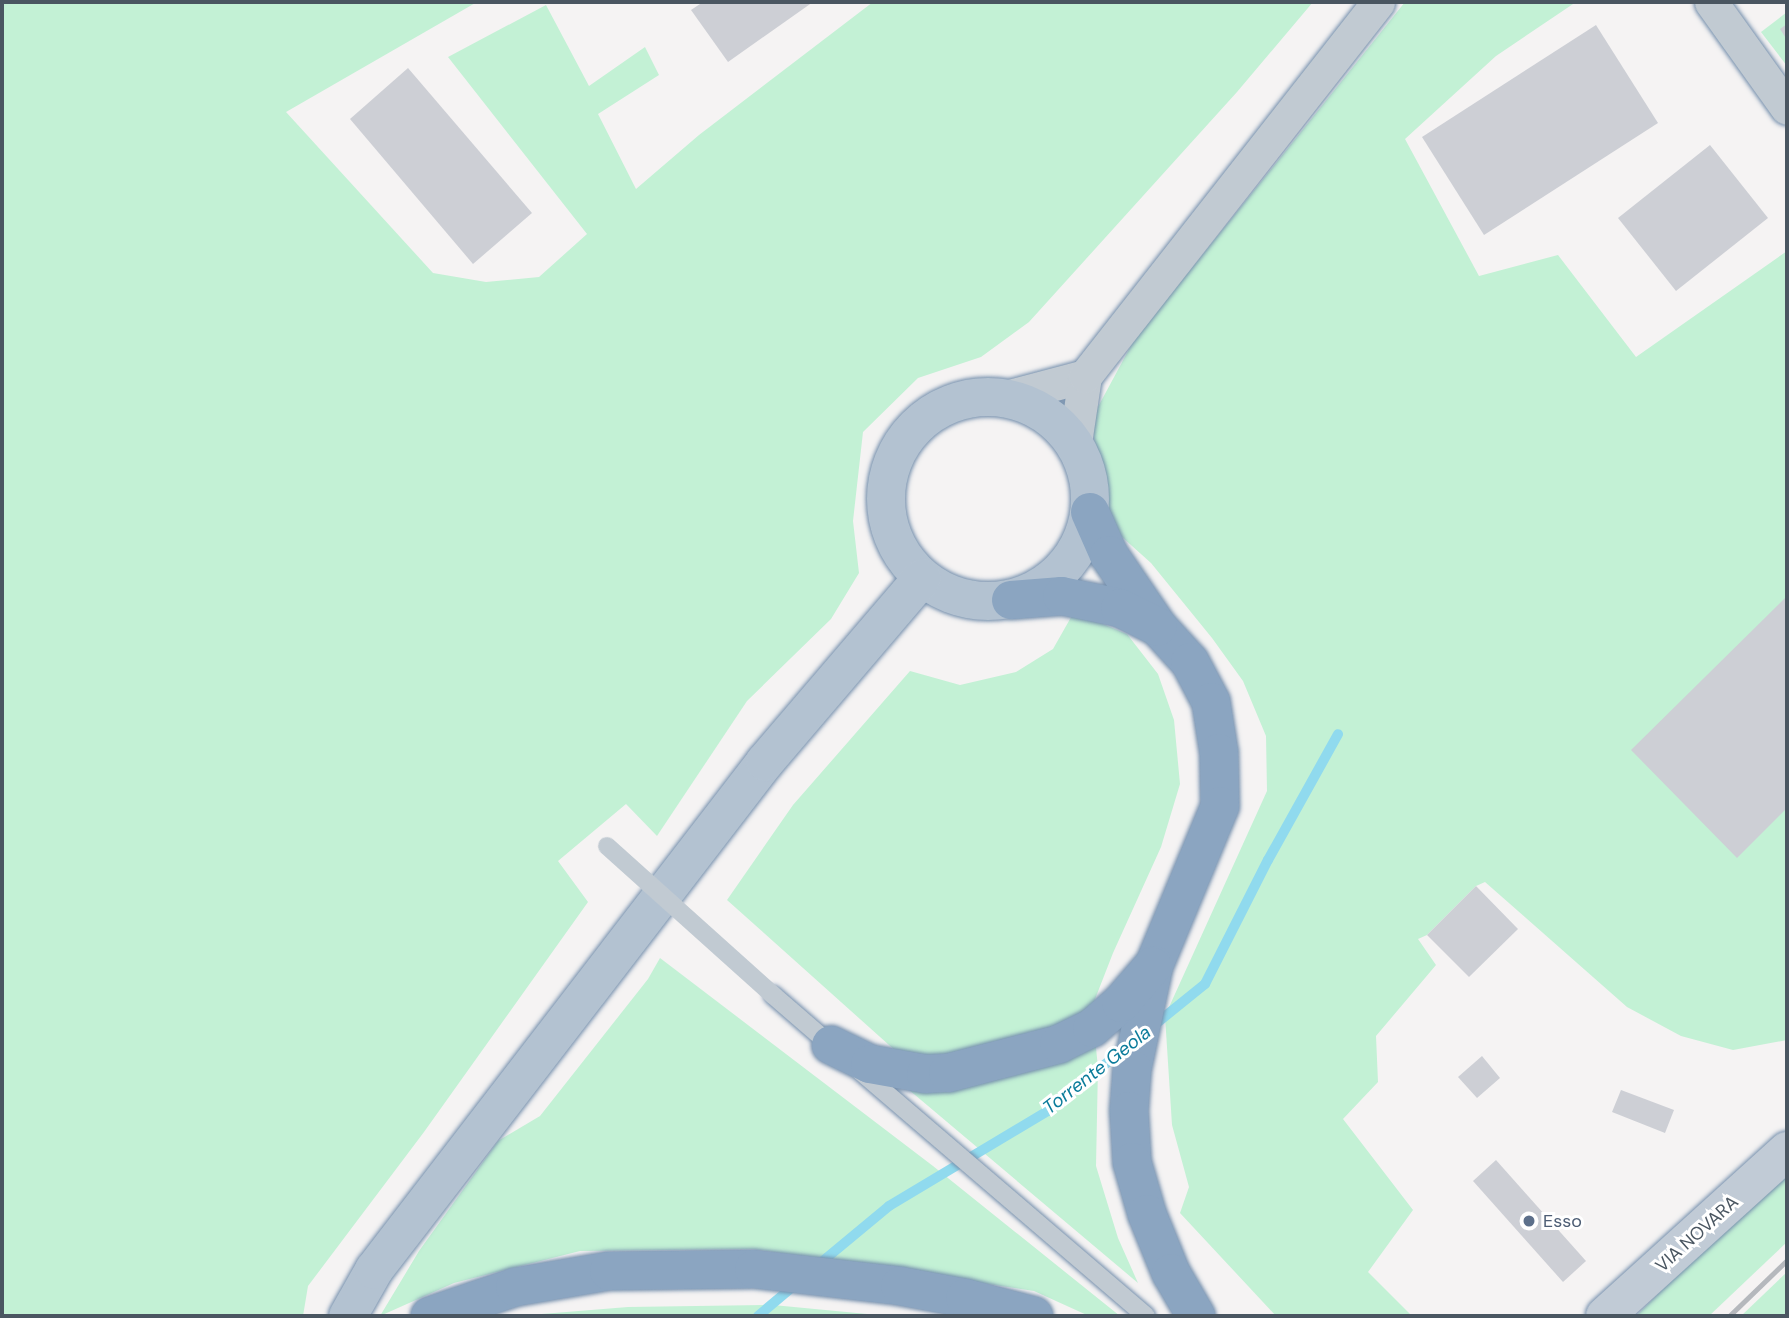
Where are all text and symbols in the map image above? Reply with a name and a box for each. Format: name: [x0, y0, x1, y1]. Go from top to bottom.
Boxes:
water label: Torrente Geola: [1038, 1021, 1156, 1119]
street label: VIA NOVARA: [1651, 1191, 1743, 1277]
place label: Esso: [1543, 1210, 1582, 1232]
marker: Esso: [1521, 1213, 1537, 1229]

